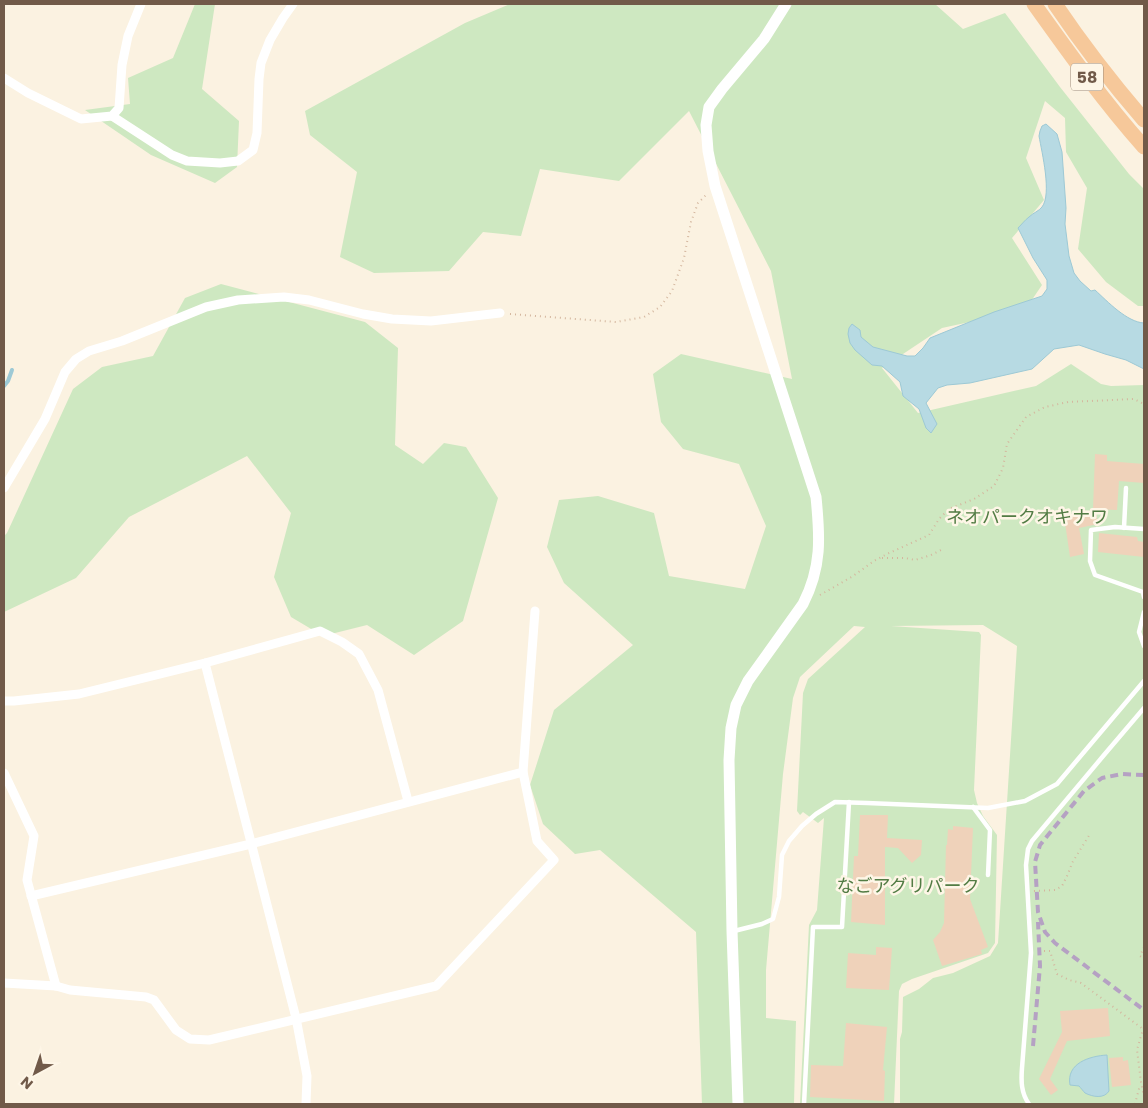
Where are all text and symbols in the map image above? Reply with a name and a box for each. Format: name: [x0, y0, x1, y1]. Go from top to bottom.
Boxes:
road number: 58: [1071, 64, 1103, 90]
park label: ネオパークオキナワ: [946, 504, 1108, 529]
park label: なごアグリパーク: [836, 873, 980, 898]
north arrow: [10, 1048, 60, 1098]
text: N: [16, 1072, 37, 1094]

